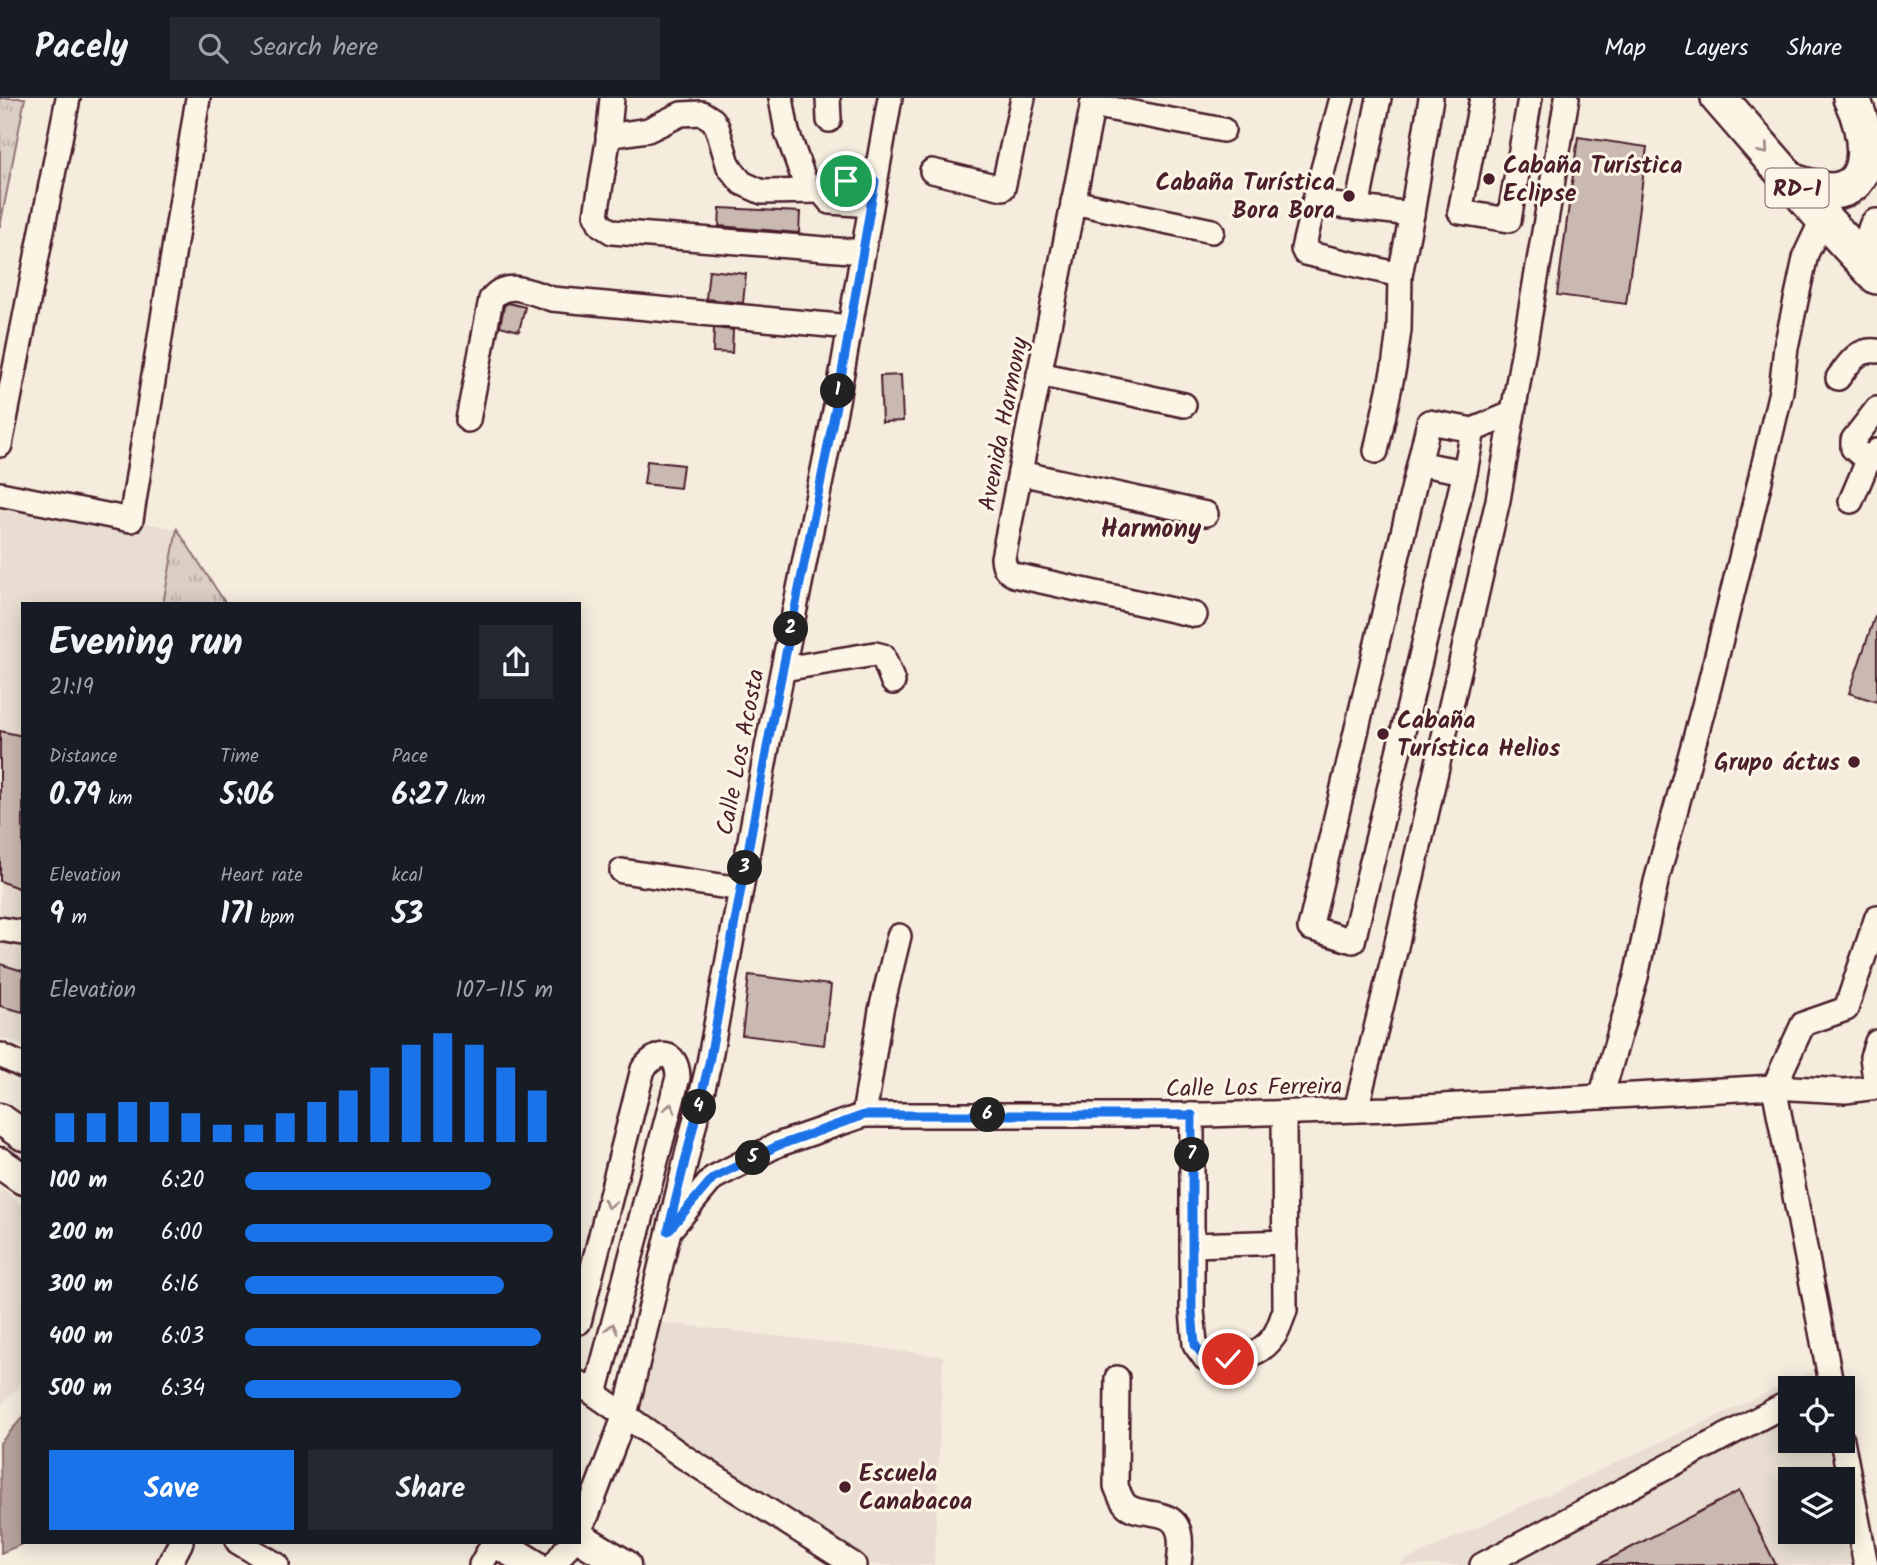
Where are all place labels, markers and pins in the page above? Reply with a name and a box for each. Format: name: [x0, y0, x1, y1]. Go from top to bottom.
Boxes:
place label: Cabaña Turística Eclipse: [1503, 147, 1683, 214]
pin: [816, 151, 876, 211]
place label: Cabaña Turística Bora Bora: [1155, 164, 1335, 231]
marker: Cabaña Turística Eclipse: [1481, 171, 1497, 187]
marker: Cabaña Turística Bora Bora: [1341, 188, 1357, 204]
pin: 1: [820, 374, 856, 408]
pin: 2: [774, 612, 808, 646]
place label: Cabaña Turística Helios: [1397, 702, 1560, 769]
marker: Cabaña Turística Helios: [1375, 726, 1391, 742]
place label: Grupo áctus: [1714, 744, 1840, 783]
marker: Grupo áctus: [1846, 754, 1862, 770]
pin: 3: [728, 850, 762, 886]
pin: 4: [682, 1090, 716, 1124]
pin: 6: [970, 1098, 1006, 1132]
pin: 7: [1174, 1138, 1210, 1172]
pin: 5: [736, 1140, 770, 1176]
pin: [1198, 1329, 1258, 1389]
place label: Escuela Canabacoa: [859, 1455, 972, 1522]
marker: Escuela Canabacoa: [837, 1479, 853, 1495]

